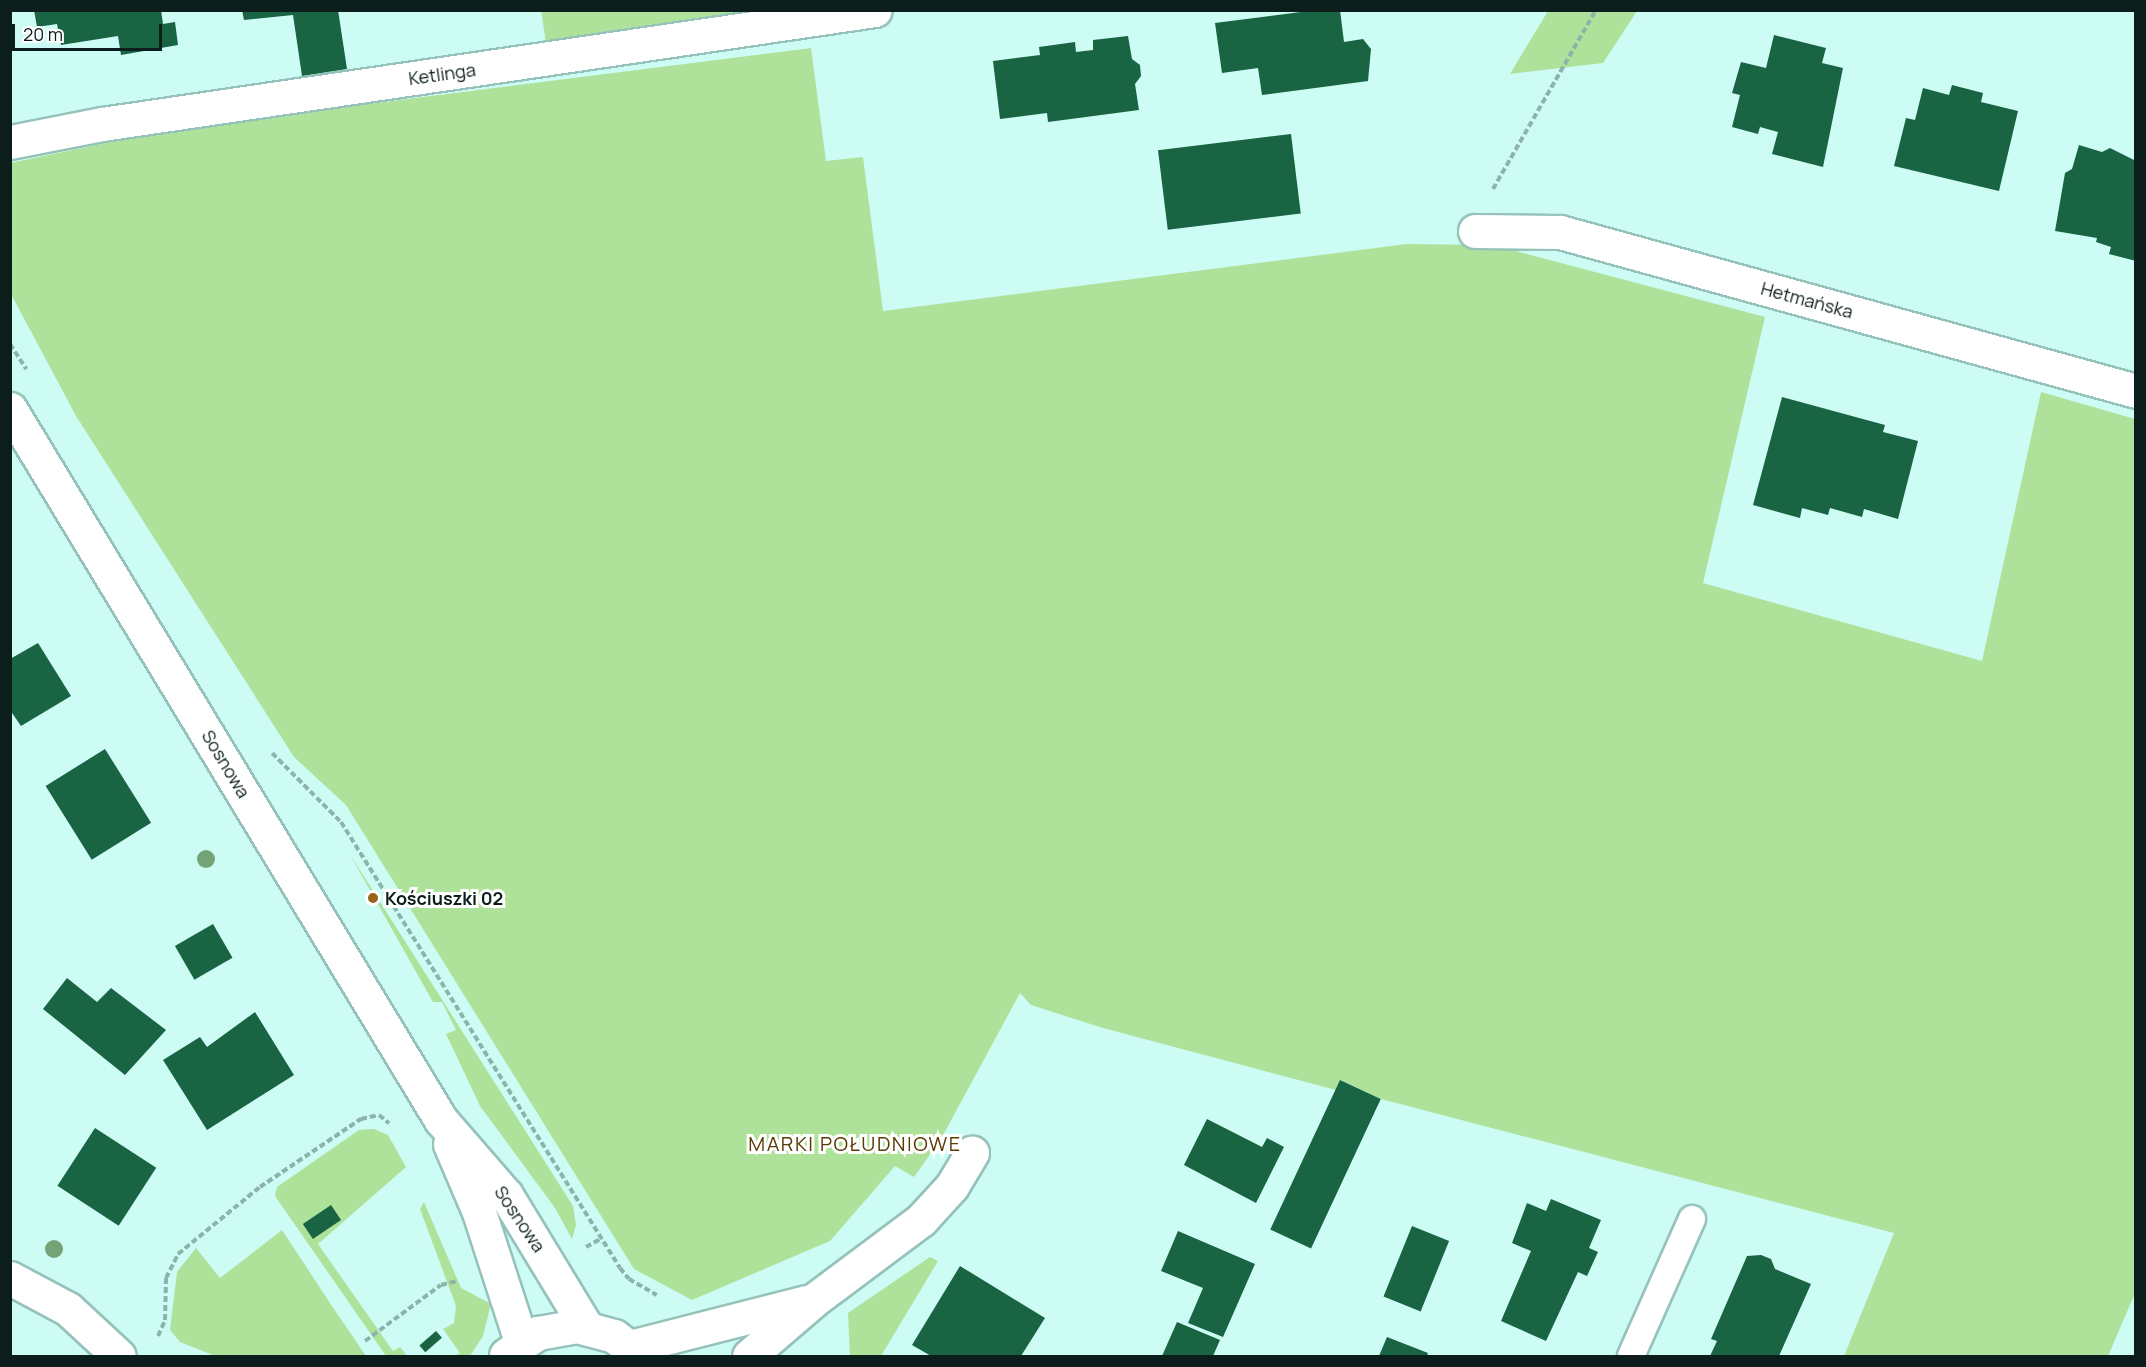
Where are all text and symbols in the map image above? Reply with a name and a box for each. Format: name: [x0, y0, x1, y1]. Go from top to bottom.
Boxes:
scale bar: [15, 12, 165, 50]
text: 20 m: [23, 22, 63, 46]
street label: Ketlinga: [407, 59, 477, 89]
street label: Hetmańska: [1759, 277, 1855, 323]
street label: Sosnowa: [197, 726, 255, 802]
place label: Kościuszki 02: [385, 887, 503, 909]
marker: Kościuszki 02: [366, 891, 380, 905]
district label: MARKI POŁUDNIOWE: [748, 1131, 962, 1155]
street label: Sosnowa: [490, 1182, 550, 1256]

